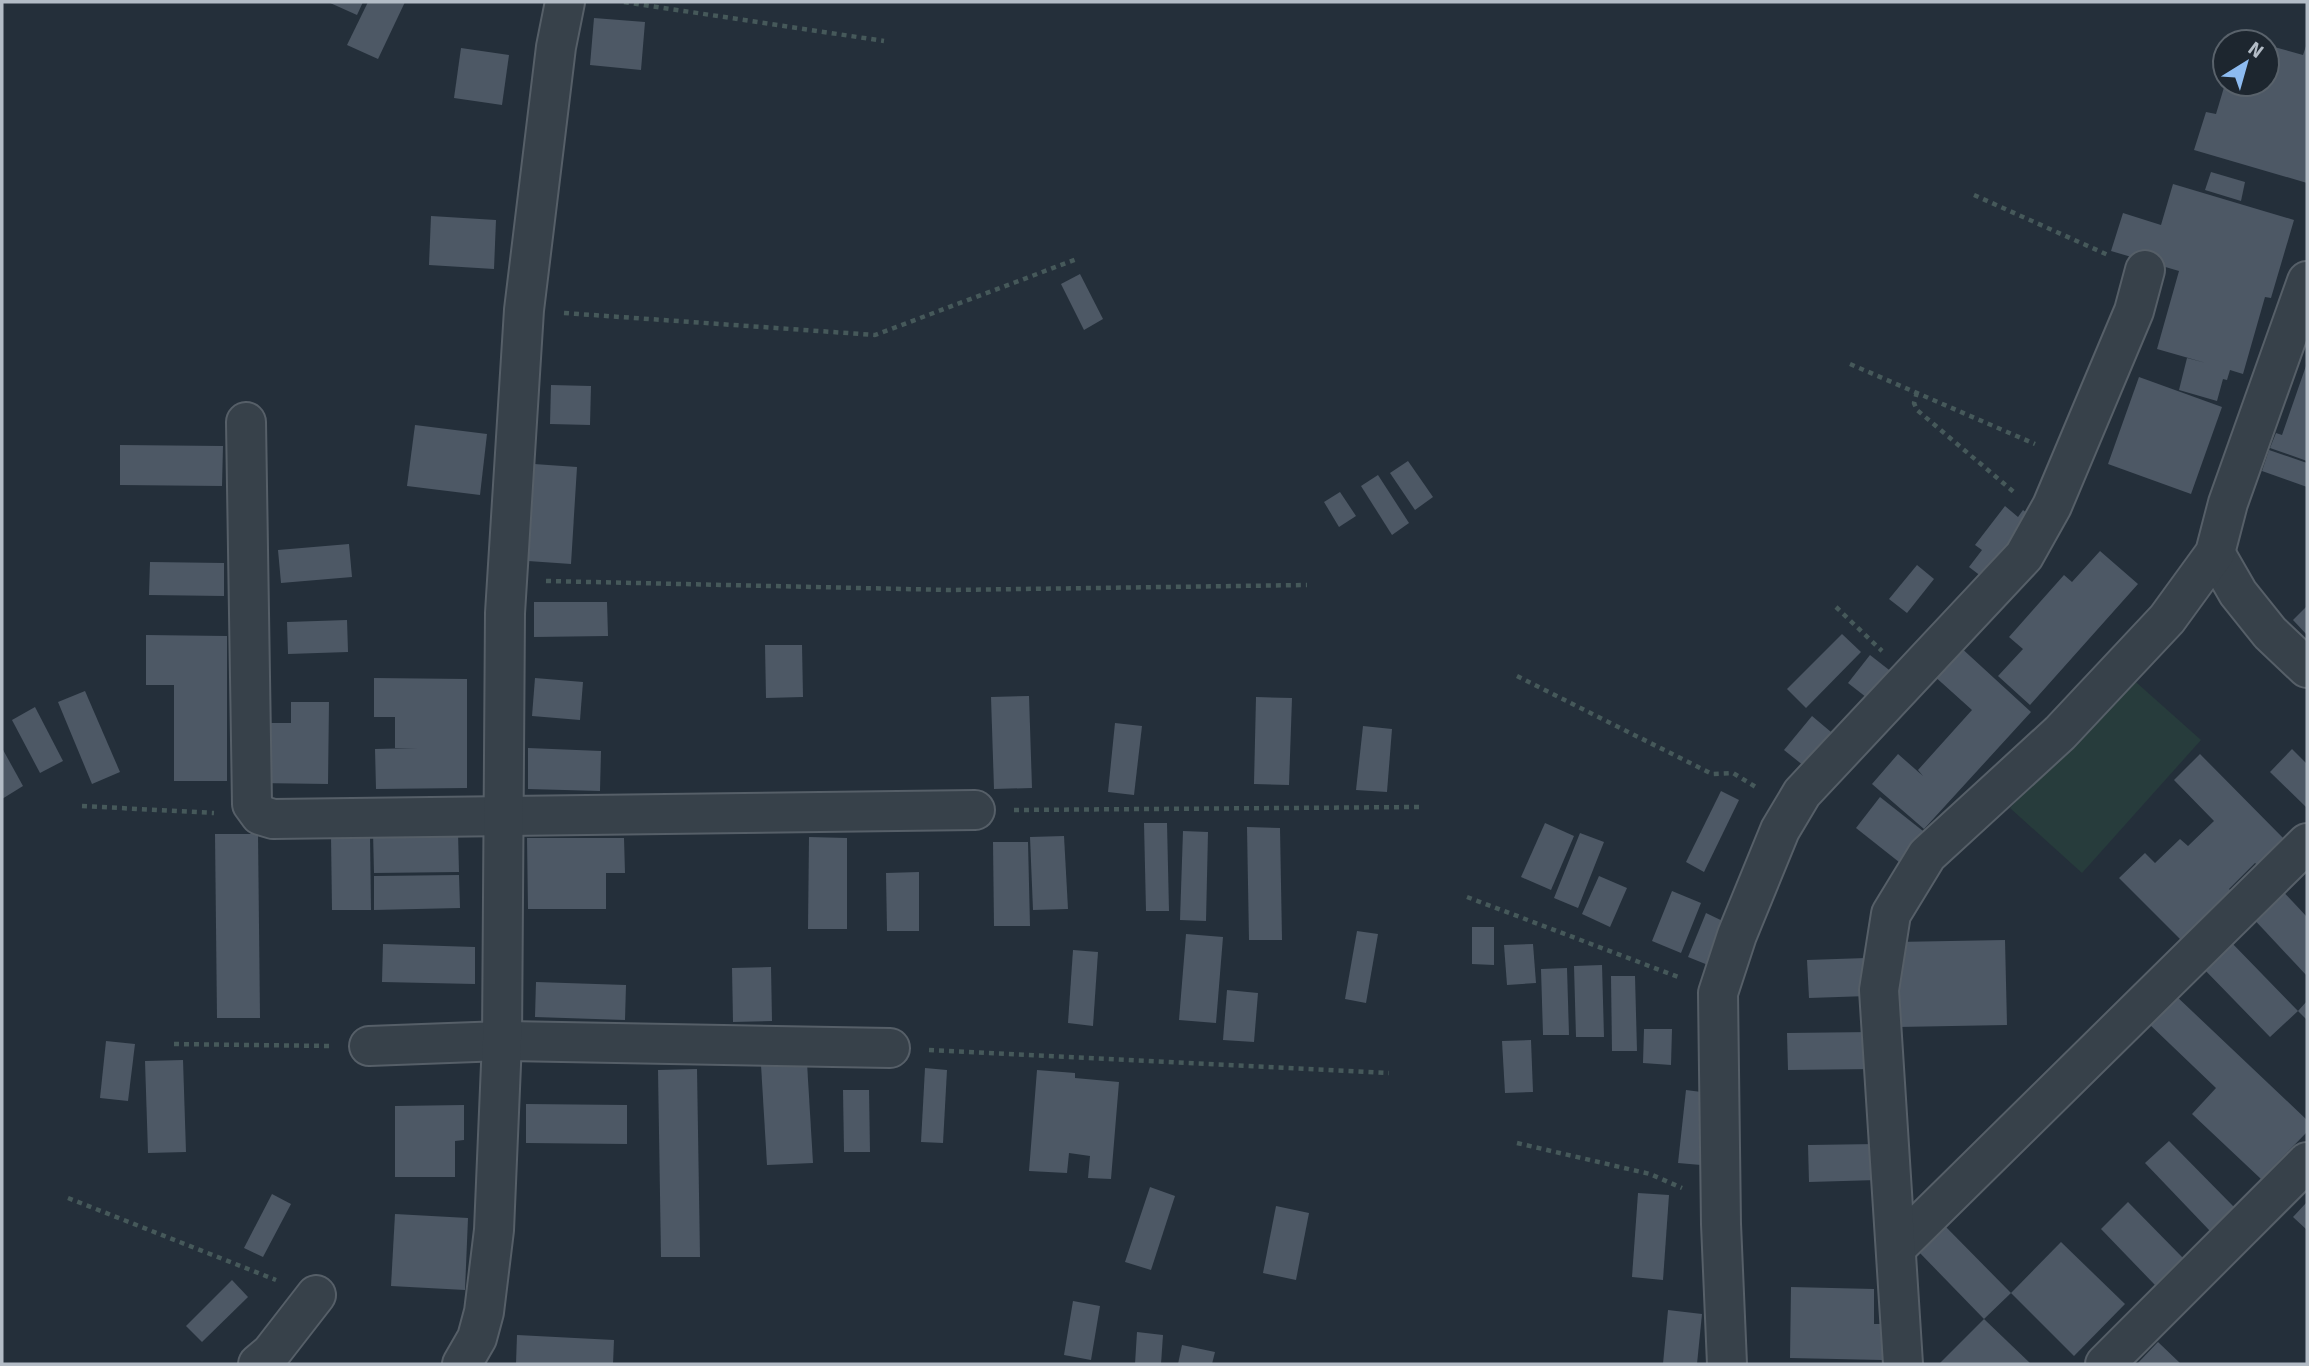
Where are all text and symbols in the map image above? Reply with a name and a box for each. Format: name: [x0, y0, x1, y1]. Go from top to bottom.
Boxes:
north arrow: [2211, 28, 2281, 98]
text: N: [2243, 37, 2268, 64]

